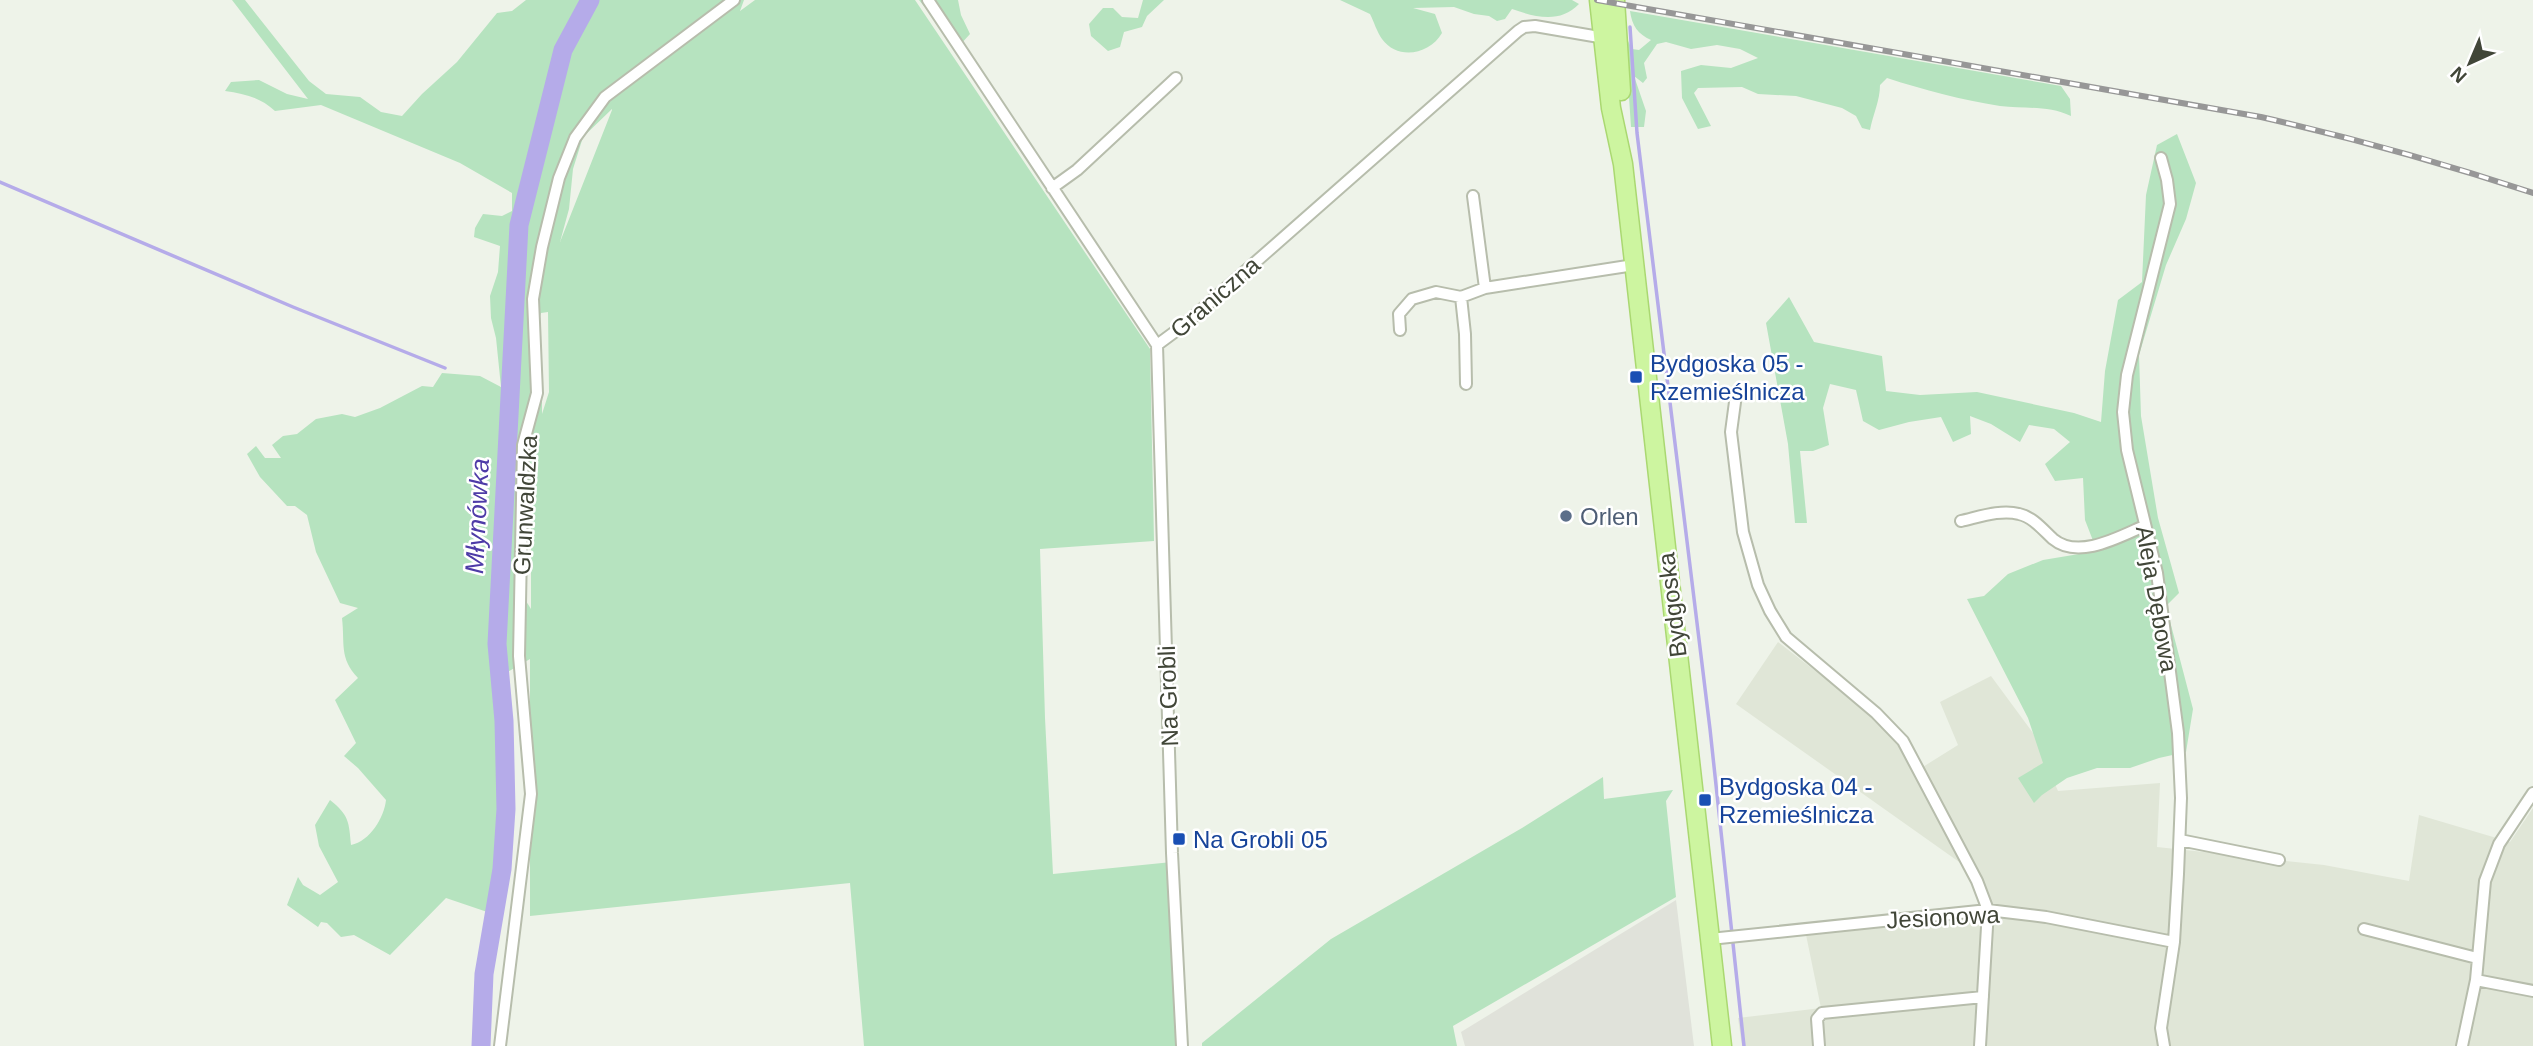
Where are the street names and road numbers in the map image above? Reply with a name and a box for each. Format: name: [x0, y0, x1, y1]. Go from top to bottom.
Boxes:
street label: Graniczna: [1165, 251, 1266, 343]
street label: Grunwaldzka: [508, 434, 542, 576]
street label: Aleja Dębowa: [2131, 524, 2183, 675]
street label: Bydgoska: [1652, 550, 1692, 659]
street label: Na Grobli: [1153, 645, 1183, 747]
street label: Jesionowa: [1886, 901, 2001, 933]

